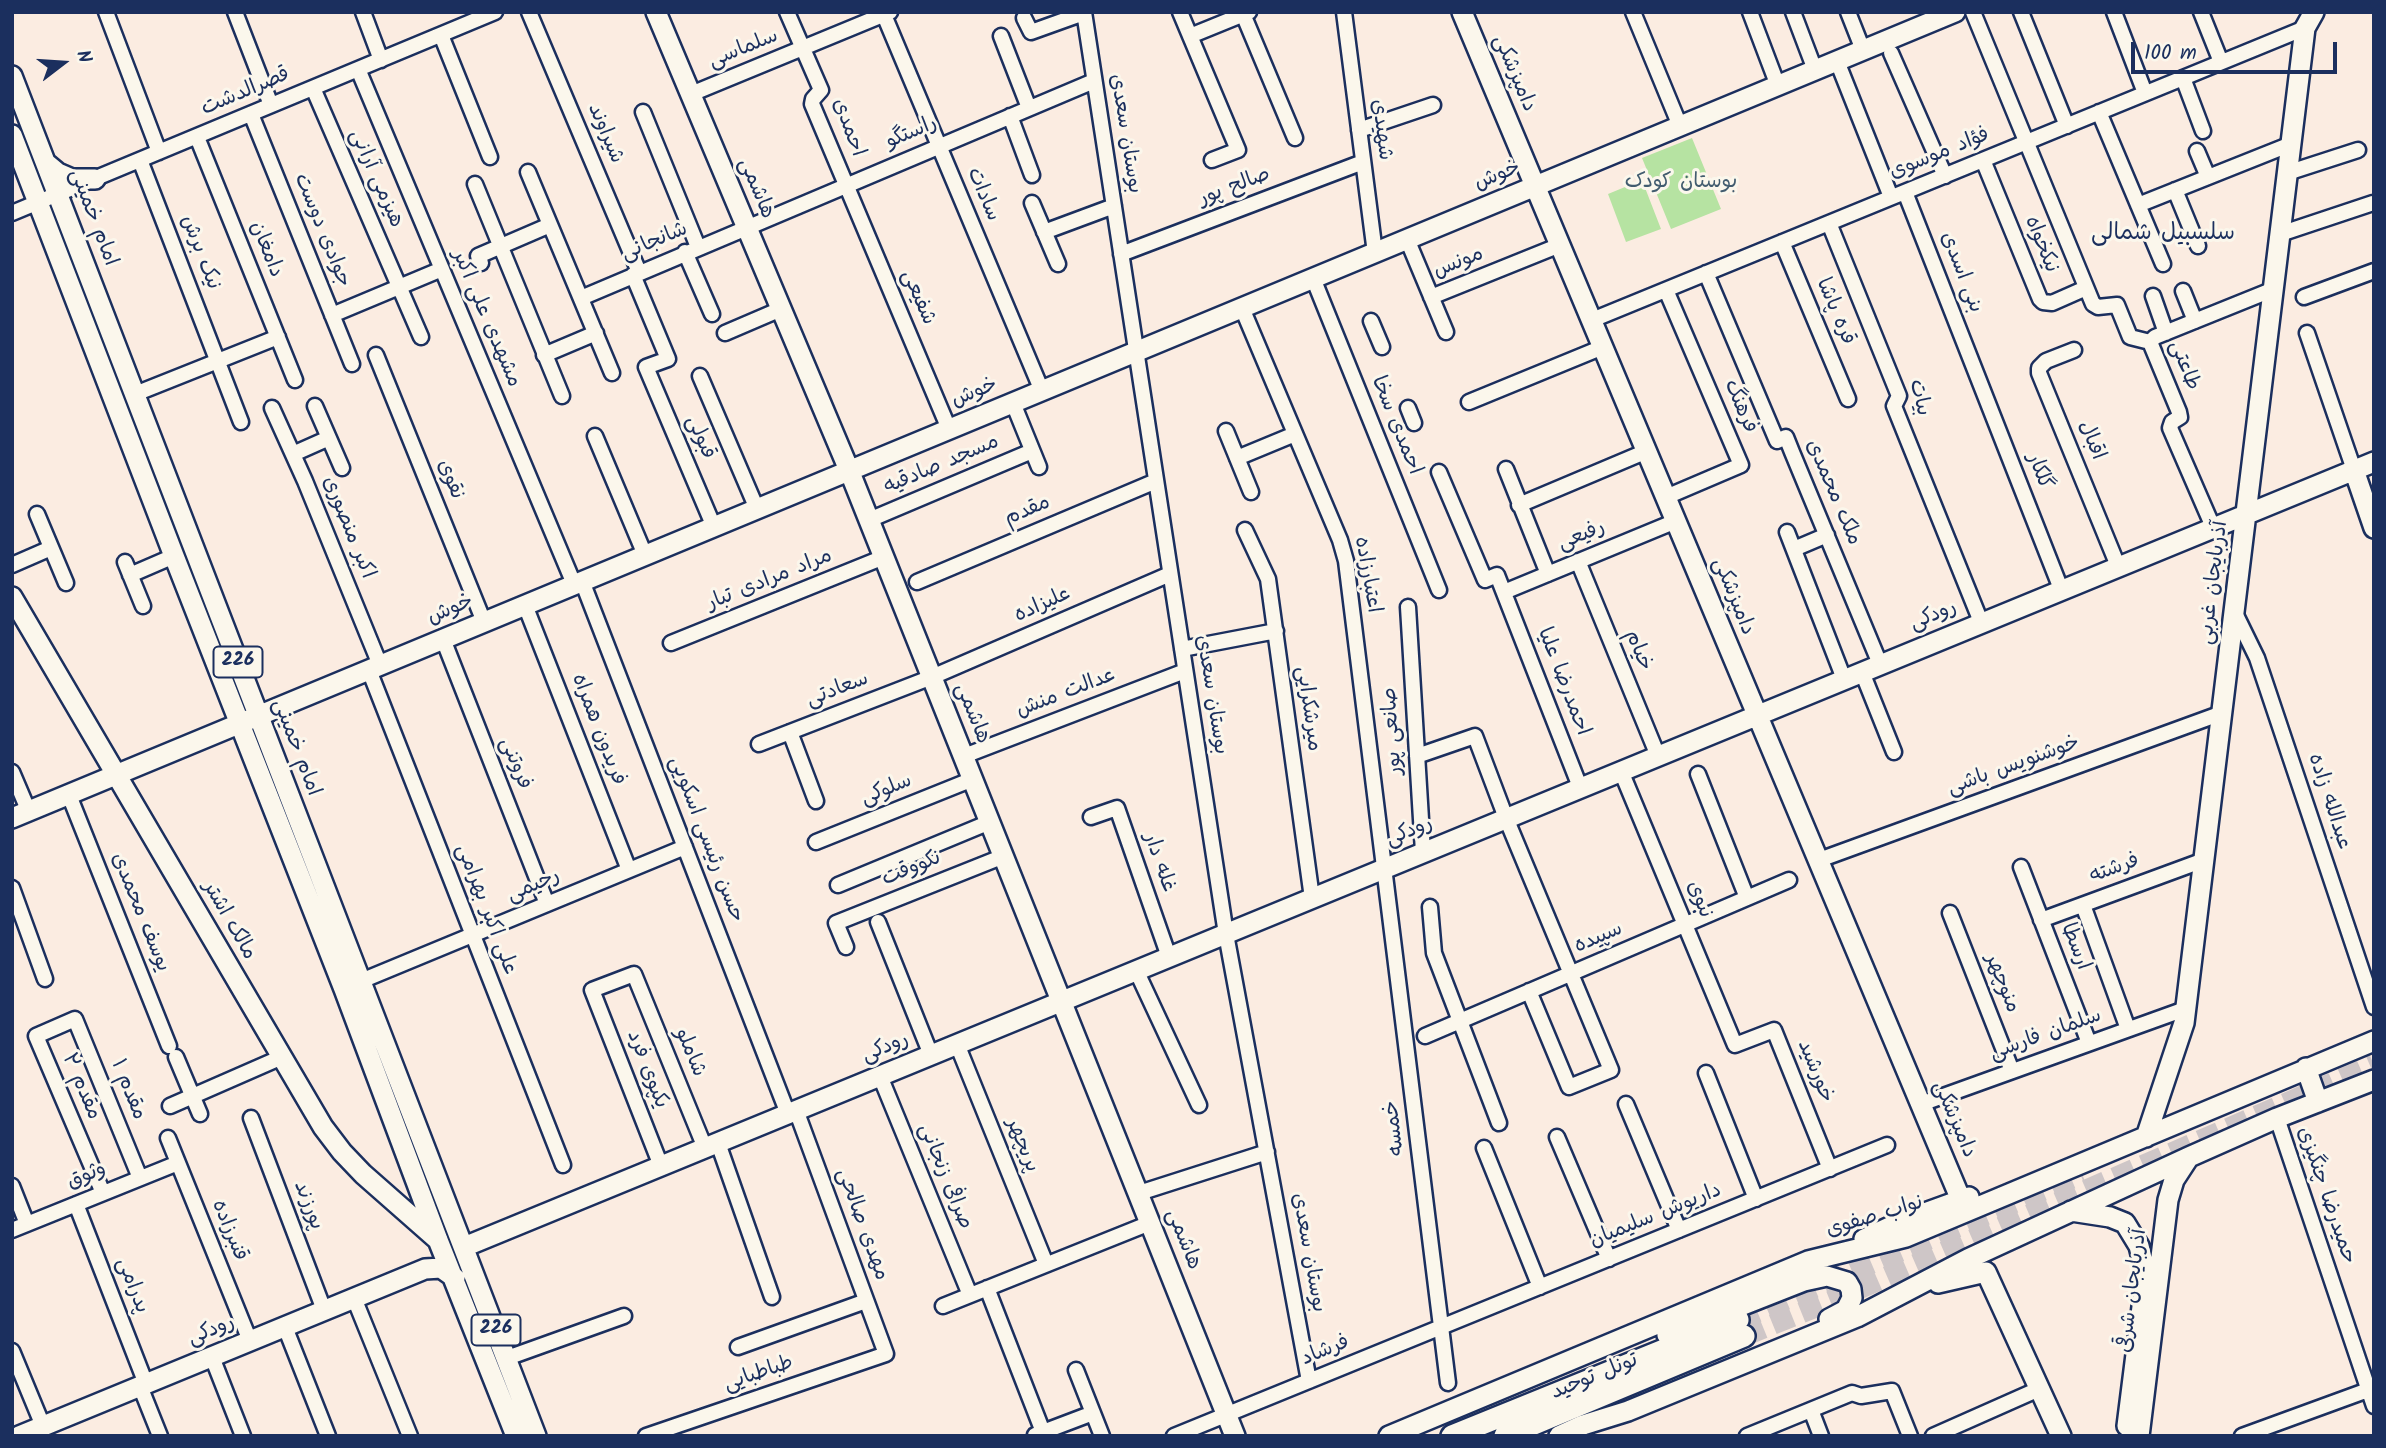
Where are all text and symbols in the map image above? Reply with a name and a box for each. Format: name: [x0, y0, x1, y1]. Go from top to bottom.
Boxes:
street label: سلماسی: [706, 25, 782, 75]
north arrow: [28, 28, 98, 98]
scale bar: [2134, 28, 2340, 72]
street label: دامپزشکی: [1486, 32, 1540, 116]
text: 100 m: [2144, 37, 2197, 70]
text: N: [67, 47, 99, 67]
street label: قصرالدشت: [198, 63, 294, 123]
street label: بوستان سعدی: [1102, 73, 1146, 195]
street label: احمدی: [825, 96, 869, 160]
street label: شهیدی: [1364, 98, 1396, 162]
street label: شیراوند: [580, 100, 628, 168]
street label: راستگو: [883, 112, 941, 156]
street label: فؤاد موسوی: [1886, 123, 1994, 187]
street label: هیزمی آرانی: [342, 126, 408, 232]
street label: هاشمی: [731, 155, 779, 223]
street label: خوش: [1471, 156, 1525, 198]
street label: صالح پور: [1196, 163, 1274, 213]
street label: سادات: [960, 164, 1004, 226]
street label: امام خمینی: [62, 166, 122, 270]
park label: بوستان کودک: [1625, 170, 1737, 196]
street label: جوادی دوست: [287, 171, 355, 291]
street label: نیک برش: [173, 212, 225, 294]
street label: نیکخواه: [2017, 213, 2063, 277]
street label: دامغان: [242, 218, 288, 282]
street label: شانجانی: [618, 218, 692, 268]
district label: سلسبیل شمالی: [2091, 221, 2235, 249]
street label: بنی اسدی: [1933, 229, 1987, 317]
street label: مونس: [1430, 243, 1488, 285]
street label: مشهدی علی اکبر: [445, 246, 525, 392]
street label: شفیعی: [894, 267, 940, 329]
street label: قره پاشا: [1809, 275, 1859, 349]
street label: طاعتی: [2162, 338, 2204, 394]
street label: خوش: [948, 373, 1002, 415]
street label: احمدی سخا: [1364, 373, 1426, 479]
street label: فرهنگ: [1717, 376, 1761, 438]
street label: بیات: [1902, 377, 1934, 419]
street label: قبولی: [679, 412, 719, 464]
street label: اقبال: [2071, 418, 2109, 464]
street label: مسجد صادقیه: [881, 430, 1003, 502]
street label: ملک محمدی: [1798, 436, 1866, 550]
street label: گلکار: [2020, 450, 2056, 494]
street label: نقوی: [430, 456, 468, 504]
street label: اکبر منصوری: [315, 473, 379, 583]
street label: مقدم: [1001, 491, 1055, 533]
street label: رفیعی: [1555, 516, 1609, 558]
street label: آذربایجان غربی: [2195, 520, 2235, 646]
street label: اعتبارزاده: [1347, 535, 1385, 615]
street label: مراد مرادی تبار: [704, 544, 836, 618]
street label: دامپزشکی: [1705, 555, 1759, 639]
street label: علیزاده: [1011, 582, 1075, 630]
street label: خوش: [424, 590, 478, 632]
street label: رودکی: [1907, 596, 1961, 638]
street label: احمدرضا علیا: [1530, 625, 1594, 739]
street label: خیام: [1618, 627, 1656, 675]
street label: بوستان سعدی: [1188, 634, 1232, 756]
road number: 226: [214, 646, 262, 678]
street label: عدالت منش: [1013, 663, 1121, 725]
street label: میرشکرایی: [1289, 665, 1325, 753]
street label: سعادتی: [803, 668, 873, 714]
street label: فریدون همراه: [564, 671, 630, 789]
street label: هاشمی: [948, 680, 994, 748]
street label: صانعی پور: [1378, 686, 1410, 776]
street label: امام خمینی: [265, 696, 325, 800]
street label: خوشنویس باشی: [1944, 731, 2084, 803]
street label: فروتنی: [492, 734, 536, 794]
street label: عبدالله زاده: [2301, 751, 2355, 853]
street label: حسن رئیسی اسکویی: [662, 754, 748, 926]
street label: سلوکی: [858, 769, 916, 813]
street label: رودکی: [1383, 812, 1437, 854]
street label: غله دار: [1136, 830, 1180, 896]
street label: علی اکبر بهرامی: [449, 841, 521, 979]
street label: نکووقت: [879, 847, 945, 893]
street label: فرشته: [2087, 849, 2143, 891]
street label: یوسف محمدی: [104, 850, 174, 976]
street label: رحیمی: [504, 865, 564, 909]
street label: مالک اشتر: [195, 877, 261, 965]
street label: نبوی: [1679, 878, 1717, 922]
street label: سپیده: [1571, 918, 1627, 960]
street label: ارسطا: [2054, 920, 2094, 974]
street label: منوچهر: [1978, 951, 2024, 1017]
street label: سلمان فارسی: [1987, 1004, 2105, 1068]
street label: شاملو: [668, 1025, 710, 1081]
street label: یکپوی فرد: [620, 1027, 672, 1113]
street label: رودکی: [859, 1028, 913, 1070]
street label: خورشید: [1790, 1037, 1838, 1107]
street label: مقدم ۲: [55, 1050, 105, 1124]
street label: مقدم ۱: [103, 1056, 151, 1124]
street label: دامپزشکی: [1926, 1078, 1980, 1162]
street label: خمسه: [1380, 1099, 1412, 1157]
street label: پریچهر: [999, 1115, 1043, 1177]
street label: صرافی زنجانی: [911, 1120, 977, 1234]
street label: حمیدرضا چنگیزی: [2290, 1124, 2360, 1268]
street label: وثوق: [64, 1158, 110, 1196]
street label: مهدی صالحی: [829, 1166, 893, 1284]
street label: پورزند: [286, 1178, 328, 1234]
street label: داریوش سلیمیان: [1586, 1179, 1726, 1255]
street label: بوستان سعدی: [1284, 1191, 1330, 1315]
street label: نواب صفوی: [1823, 1191, 1927, 1245]
street label: قنبرزاده: [204, 1197, 252, 1265]
street label: هاشمی: [1159, 1206, 1205, 1274]
street label: آذربایجان شرقی: [2114, 1228, 2154, 1354]
street label: پدرامی: [109, 1255, 153, 1317]
street label: رودکی: [185, 1311, 239, 1353]
road number: 226: [472, 1314, 520, 1346]
street label: فرشاد: [1298, 1331, 1354, 1373]
street label: تونل توحید: [1548, 1349, 1642, 1407]
street label: طباطبایی: [721, 1351, 797, 1399]

